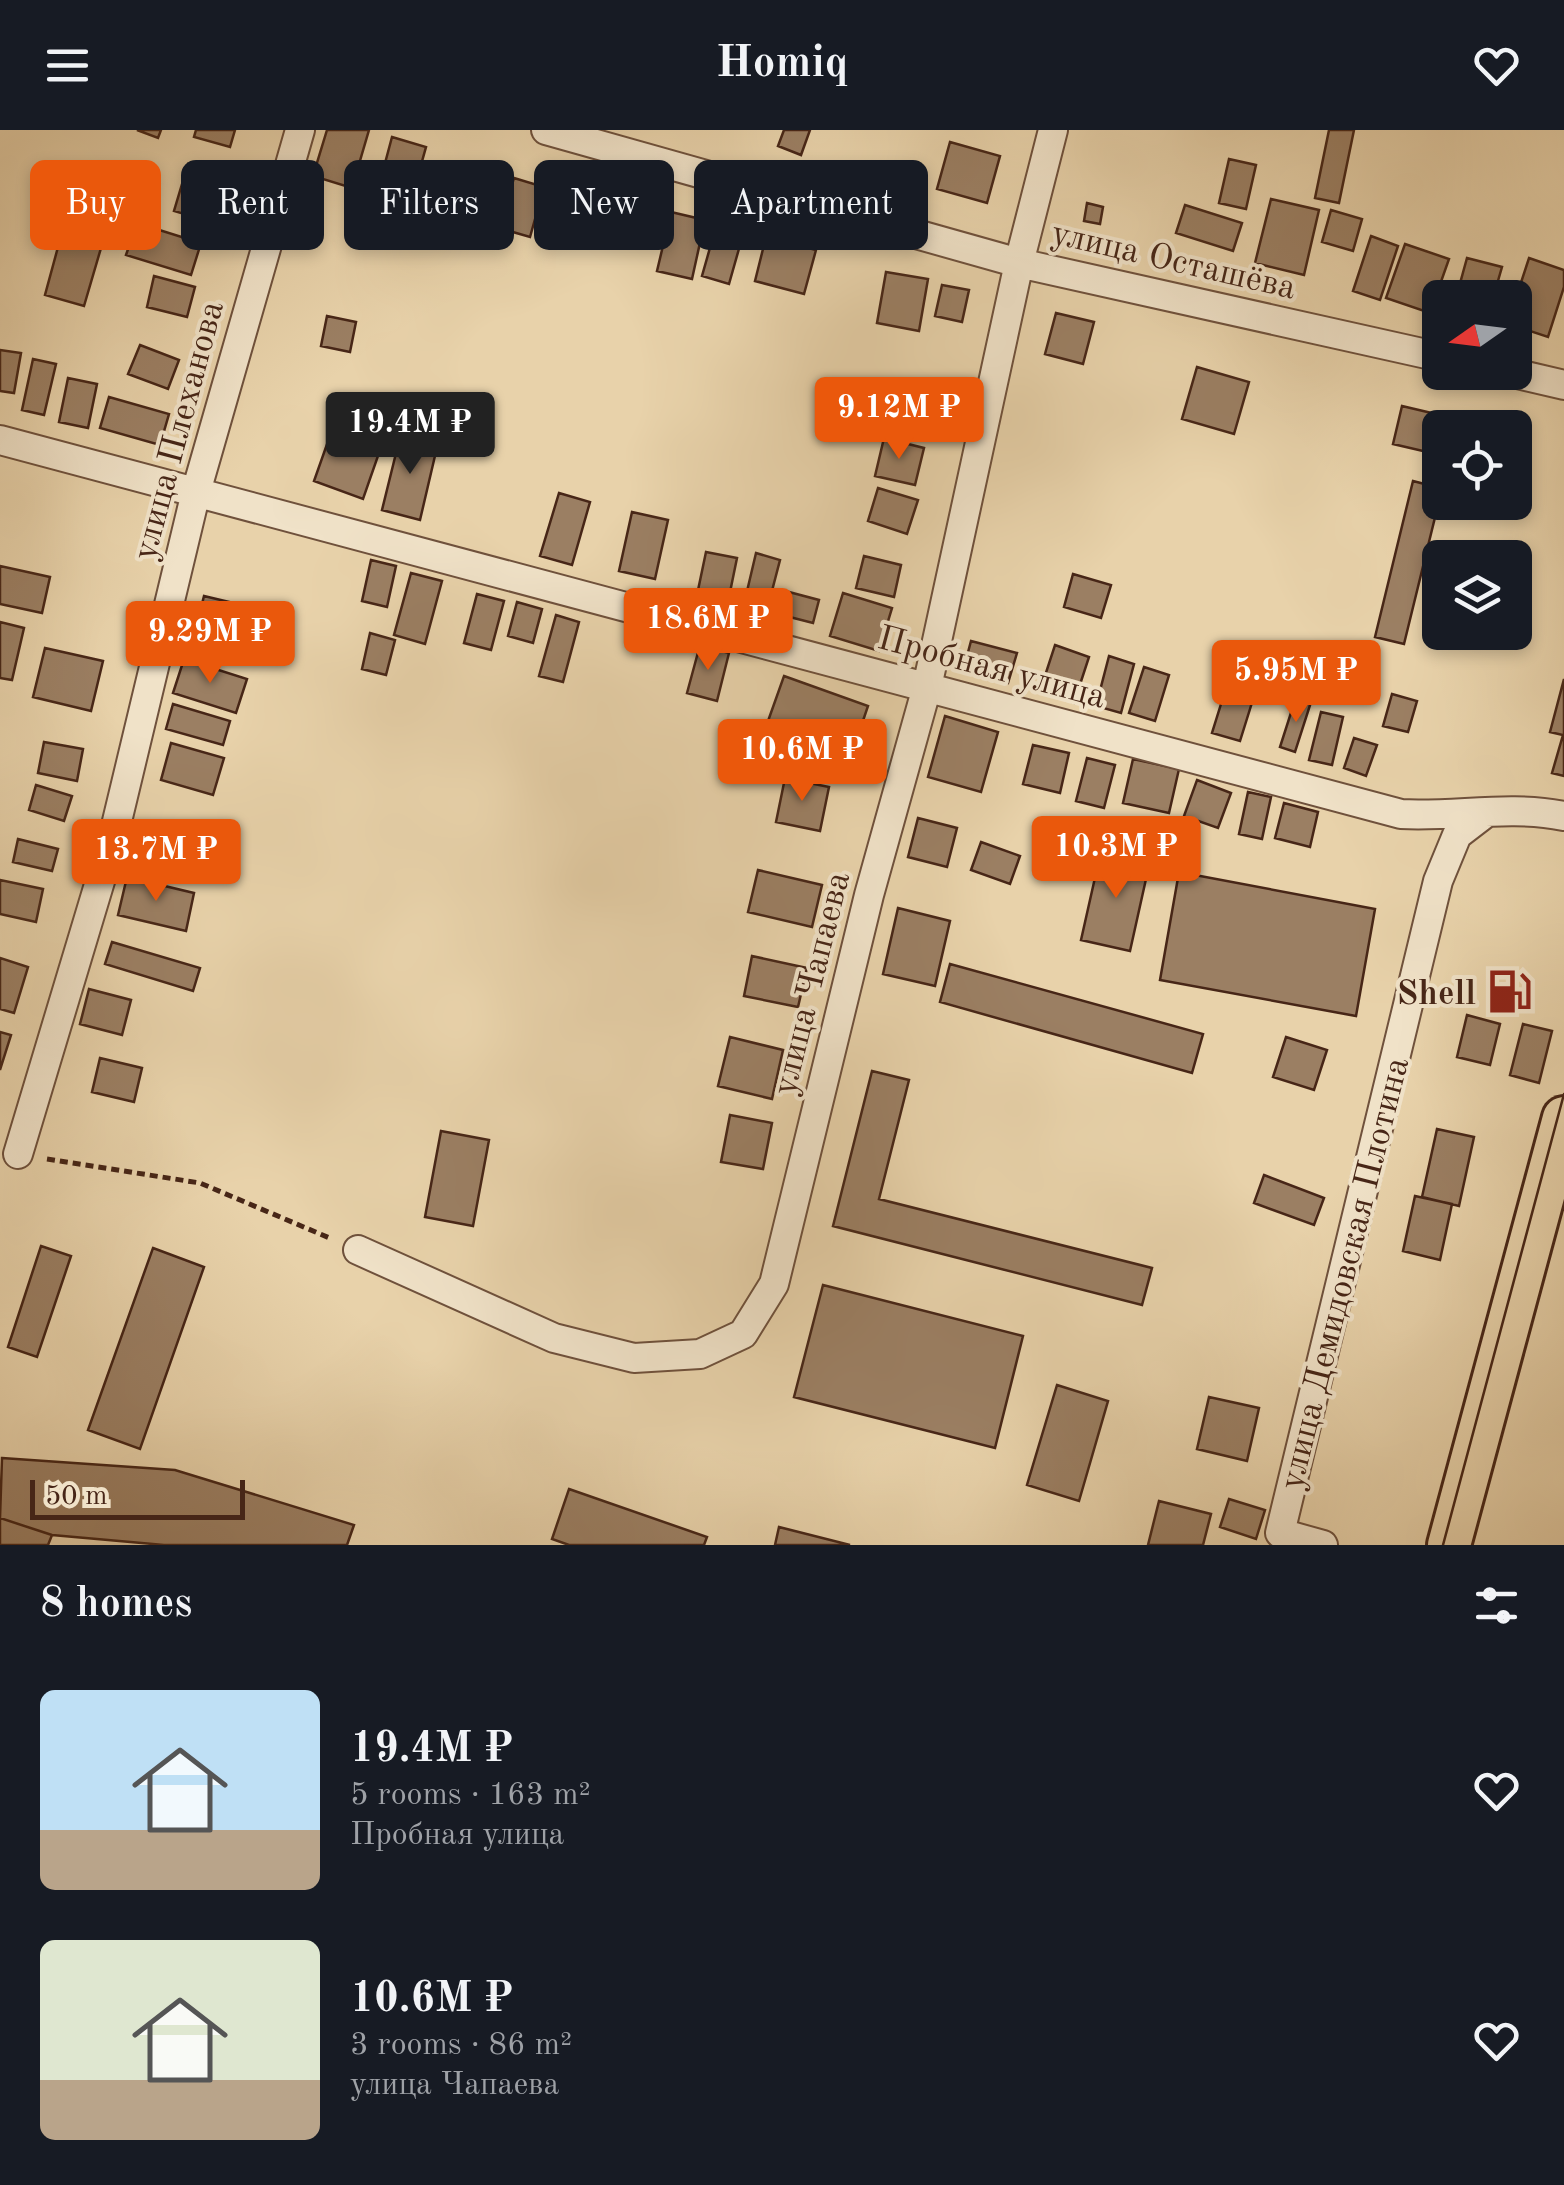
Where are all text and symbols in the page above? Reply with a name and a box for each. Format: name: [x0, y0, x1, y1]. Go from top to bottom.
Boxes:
icon: menu: [40, 38, 95, 93]
icon: heart: [1469, 38, 1524, 93]
text: Homiq: [716, 42, 848, 87]
chip: Buy: [30, 160, 161, 250]
chip: Rent: [181, 160, 324, 250]
chip: Filters: [344, 160, 514, 250]
chip: New: [534, 160, 674, 250]
chip: Apartment: [694, 160, 928, 250]
street label: улица Осташёва: [1048, 216, 1299, 307]
north arrow: [1422, 280, 1532, 390]
map controls: [1422, 280, 1532, 650]
street label: улица Плеханова: [128, 297, 231, 564]
pin: 9.12M ₽: [807, 377, 991, 462]
pin: 19.4M ₽: [318, 392, 502, 477]
text: 9.12M ₽: [837, 393, 961, 425]
text: 19.4M ₽: [348, 408, 472, 440]
button: locate: [1422, 410, 1532, 520]
button: layers: [1422, 540, 1532, 650]
pin: 18.6M ₽: [616, 588, 800, 673]
pin: 9.29M ₽: [118, 601, 302, 686]
text: 18.6M ₽: [646, 604, 770, 636]
text: 9.29M ₽: [148, 617, 272, 649]
street label: Пробная улица: [874, 621, 1109, 716]
pin: 5.95M ₽: [1204, 640, 1388, 725]
text: 5.95M ₽: [1234, 656, 1358, 688]
pin: 10.6M ₽: [710, 719, 894, 804]
text: 10.6M ₽: [740, 735, 864, 767]
pin: 10.3M ₽: [1024, 816, 1208, 901]
pin: 13.7M ₽: [64, 819, 248, 904]
text: 10.3M ₽: [1054, 832, 1178, 864]
text: 13.7M ₽: [94, 835, 218, 867]
street label: улица Чапаева: [768, 868, 857, 1099]
fuel station icon: Shell: [1485, 968, 1533, 1016]
place label: Shell: [1397, 977, 1476, 1012]
street label: улица Демидовская Плотина: [1275, 1054, 1416, 1493]
scale bar: [30, 1475, 245, 1520]
text: 50 m: [45, 1483, 108, 1511]
icon: filters: [1469, 1578, 1524, 1633]
text: 8 homes: [40, 1584, 192, 1626]
text: 19.4M ₽: [350, 1729, 513, 1771]
icon: home: [120, 1730, 240, 1850]
icon: heart: [1469, 1763, 1524, 1818]
text: 5 rooms · 163 m²: [350, 1780, 591, 1812]
text: Пробная улица: [350, 1820, 564, 1852]
text: 10.6M ₽: [350, 1979, 513, 2021]
icon: home: [120, 1980, 240, 2100]
icon: heart: [1469, 2013, 1524, 2068]
text: 3 rooms · 86 m²: [350, 2030, 572, 2062]
text: улица Чапаева: [350, 2070, 559, 2102]

